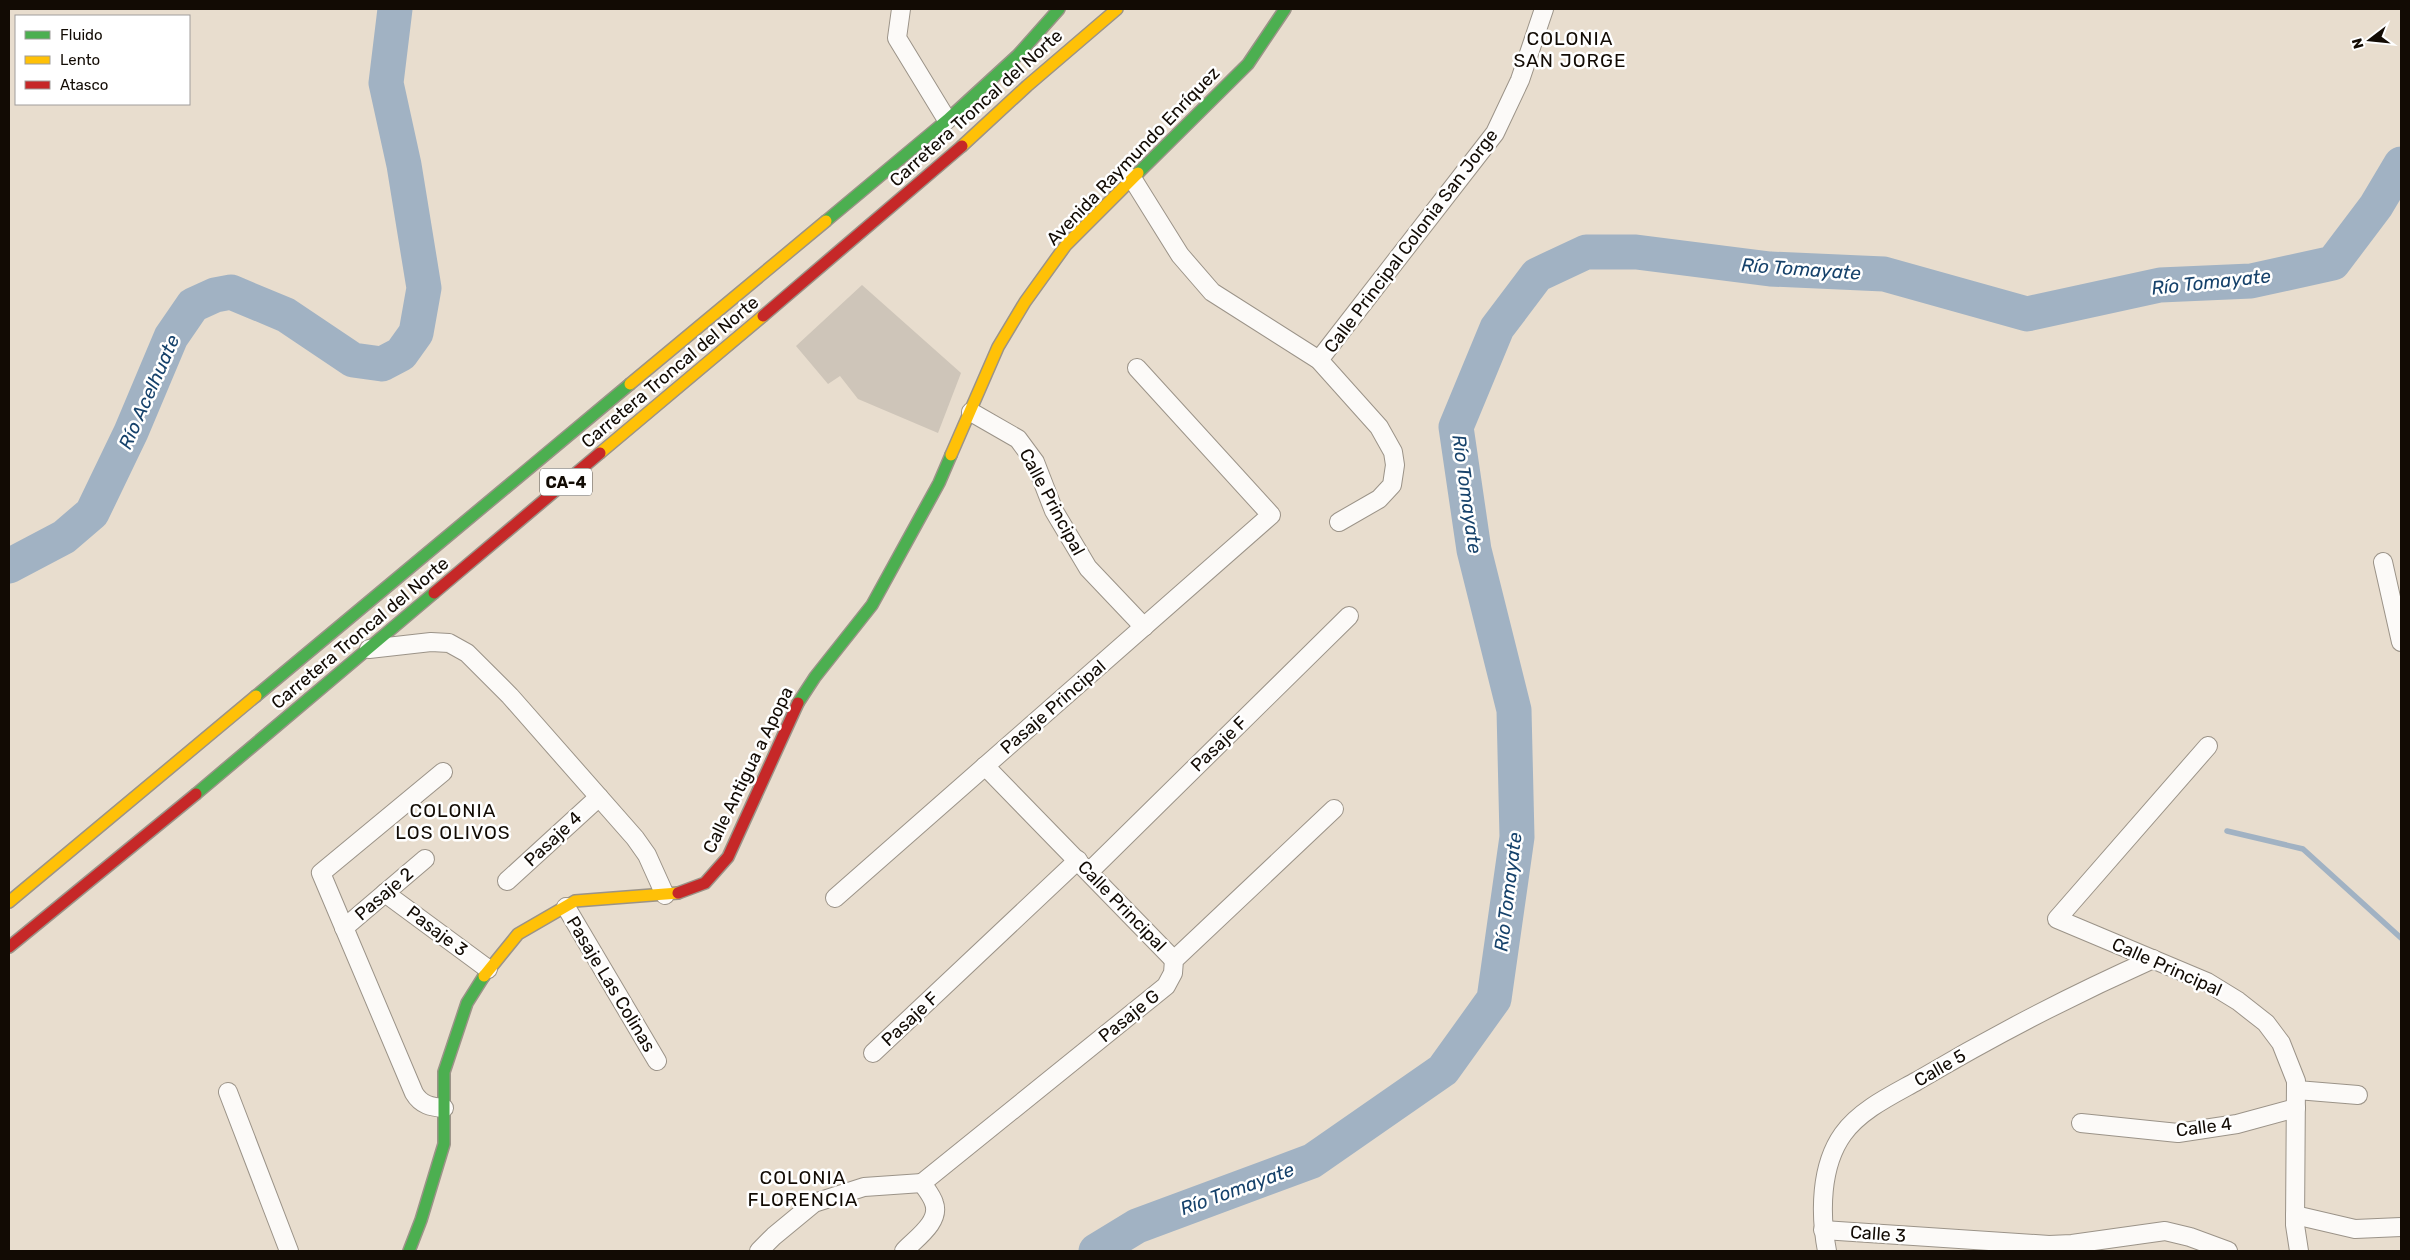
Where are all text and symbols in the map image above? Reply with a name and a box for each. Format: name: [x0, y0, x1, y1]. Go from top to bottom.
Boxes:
legend: [15, 15, 190, 105]
north arrow: [2345, 15, 2395, 65]
street label: Carretera Troncal del Norte: [885, 25, 1067, 191]
text: Fluido: [60, 26, 103, 44]
district label: COLONIA SAN JORGE: [1513, 27, 1627, 72]
text: N: [2348, 36, 2368, 51]
text: Lento: [60, 51, 100, 69]
street label: Avenida Raymundo Enríquez: [1042, 62, 1224, 250]
text: Atasco: [60, 76, 108, 94]
street label: Calle Principal Colonia San Jorge: [1320, 125, 1502, 357]
water label: Río Tomayate: [1740, 253, 1862, 285]
water label: Río Tomayate: [2150, 264, 2272, 300]
street label: Carretera Troncal del Norte: [577, 291, 763, 453]
water label: Río Acelhuate: [114, 331, 185, 453]
water label: Río Tomayate: [1447, 433, 1487, 555]
street label: Calle Principal: [1015, 445, 1089, 559]
road number: CA-4: [540, 468, 592, 496]
street label: Carretera Troncal del Norte: [267, 552, 453, 714]
street label: Pasaje Principal: [996, 655, 1110, 759]
street label: Calle Antigua a Apopa: [698, 683, 798, 857]
street label: Pasaje F: [1186, 712, 1252, 776]
district label: COLONIA LOS OLIVOS: [395, 799, 511, 844]
street label: Pasaje 4: [520, 807, 586, 871]
water label: Río Tomayate: [1489, 831, 1527, 953]
street label: Calle Principal: [1073, 856, 1171, 956]
street label: Pasaje 2: [350, 863, 418, 925]
street label: Pasaje 3: [402, 901, 472, 961]
street label: Pasaje Las Colinas: [562, 912, 660, 1056]
street label: Calle Principal: [2109, 933, 2225, 1001]
street label: Pasaje G: [1094, 985, 1164, 1047]
street label: Pasaje F: [877, 987, 943, 1051]
street label: Calle 5: [1910, 1045, 1970, 1091]
street label: Calle 4: [2175, 1113, 2233, 1141]
water label: Río Tomayate: [1177, 1158, 1298, 1220]
district label: COLONIA FLORENCIA: [747, 1166, 859, 1211]
street label: Calle 3: [1849, 1221, 1907, 1247]

